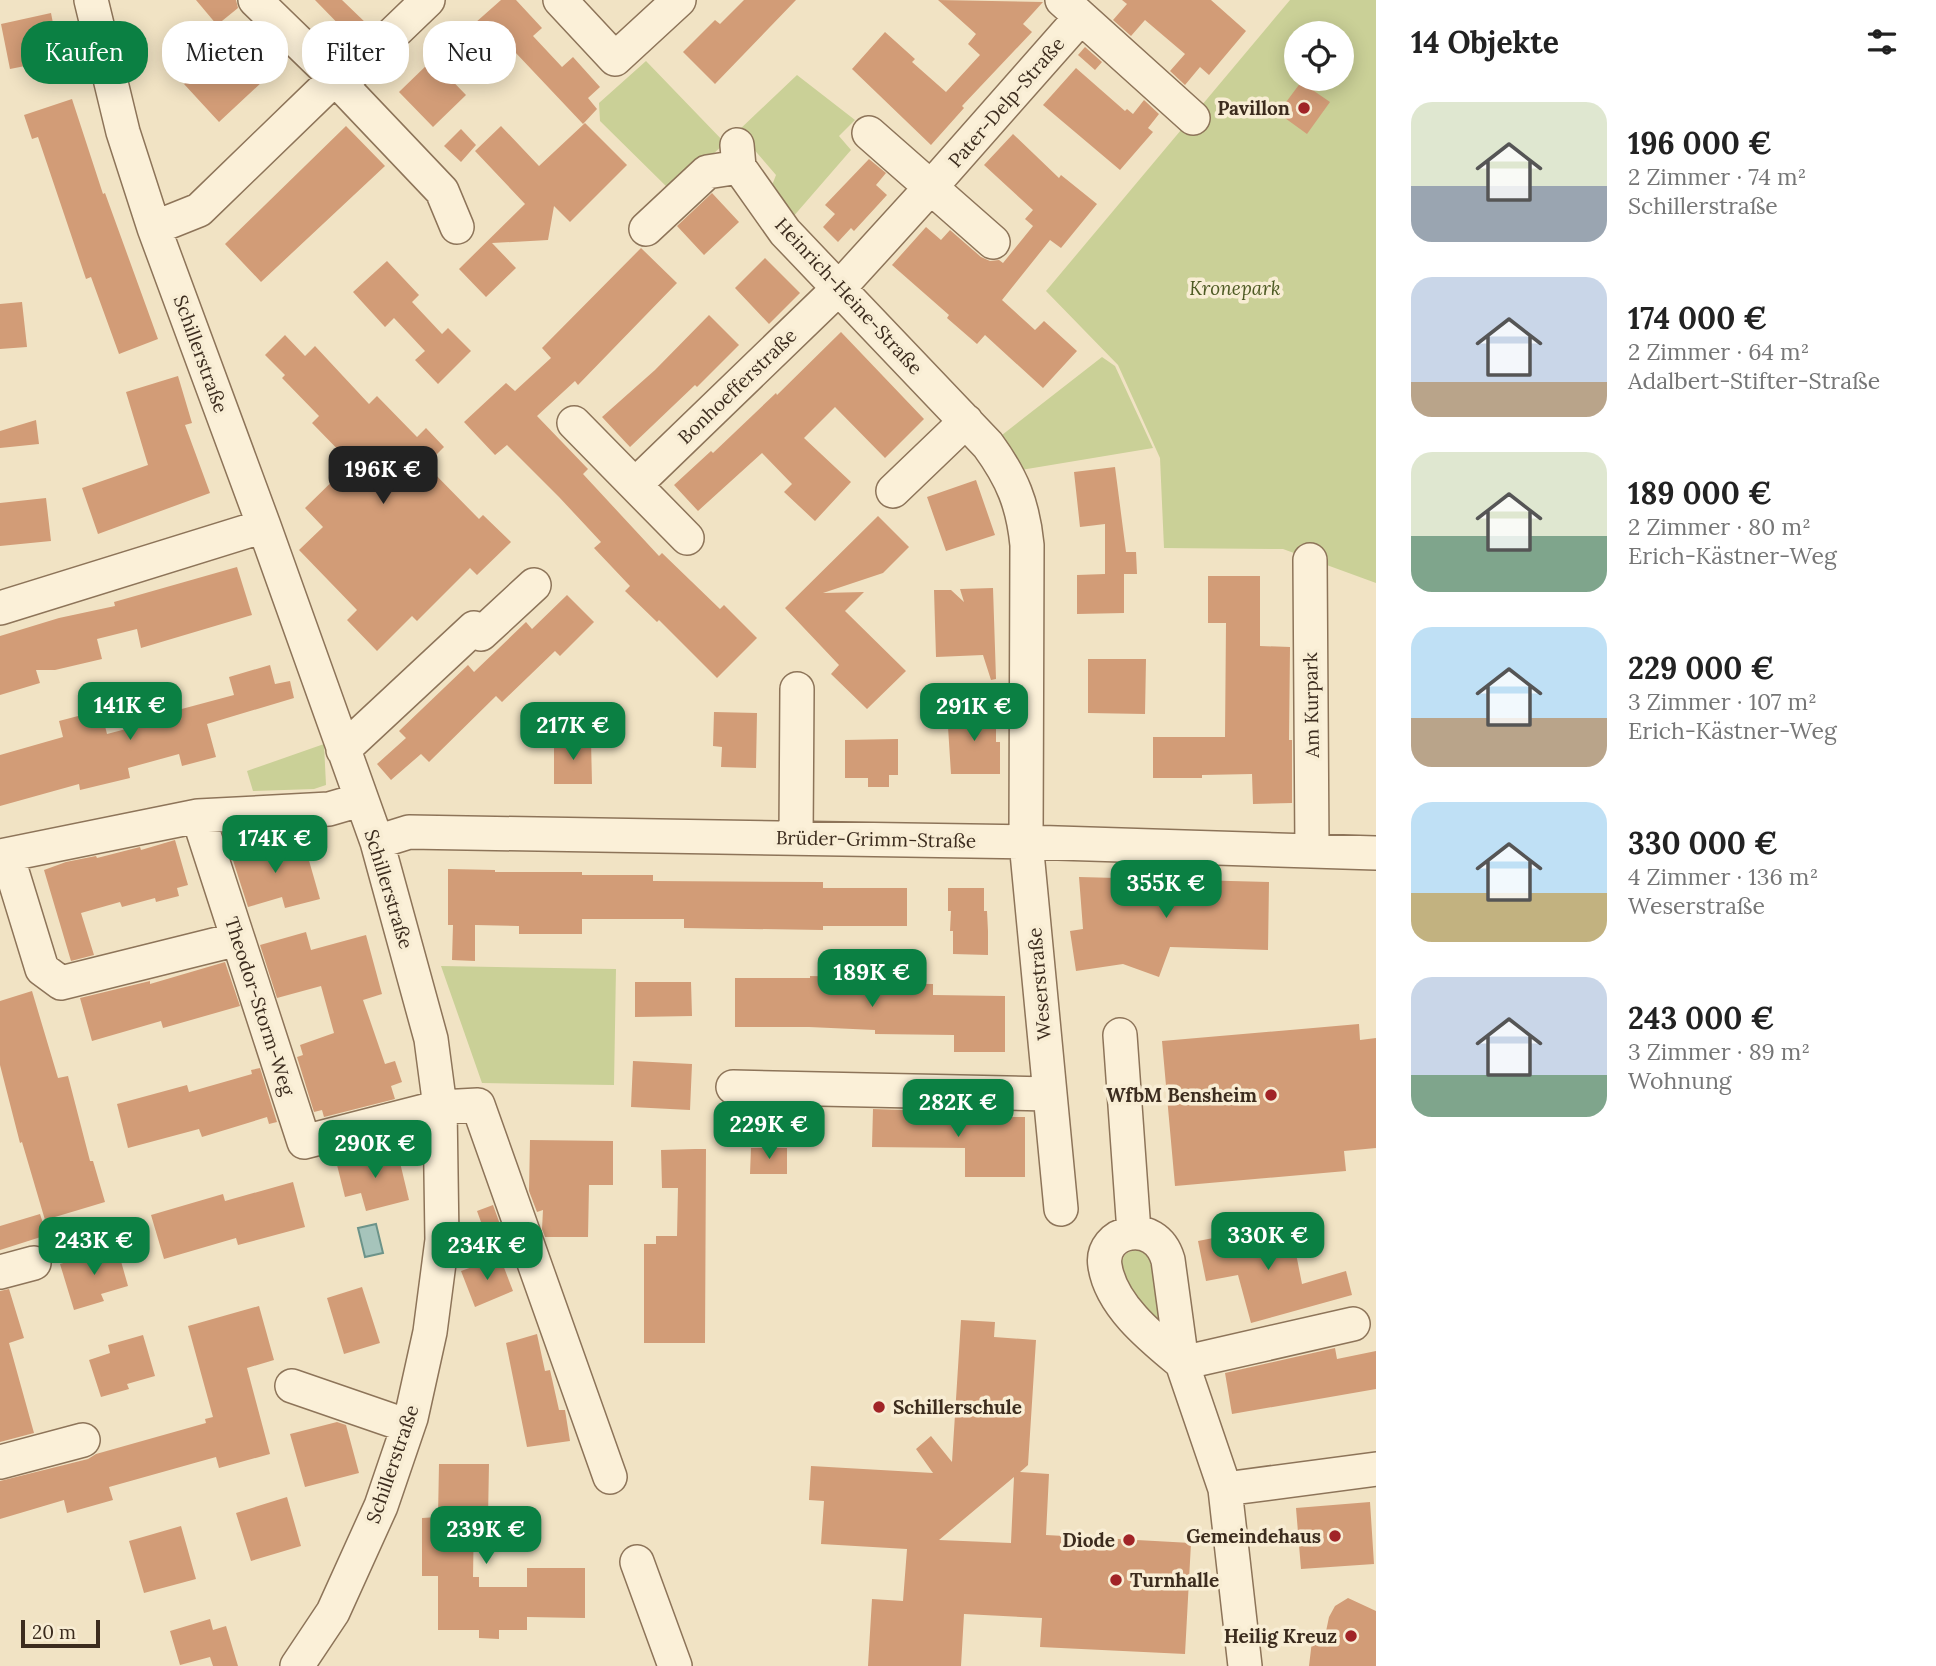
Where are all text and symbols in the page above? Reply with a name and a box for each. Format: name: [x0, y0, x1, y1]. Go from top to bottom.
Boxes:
chip: Kaufen: [21, 21, 148, 84]
chip: Mieten: [162, 21, 288, 84]
chip: Filter: [302, 21, 409, 84]
chip: Neu: [423, 21, 516, 84]
map controls: [1284, 21, 1354, 91]
button: locate: [1284, 21, 1354, 91]
text: 14 Objekte: [1411, 23, 1559, 61]
icon: filters: [1863, 23, 1901, 61]
street label: Pater-Delp-Straße: [943, 32, 1069, 172]
place label: Pavillon: [1217, 96, 1290, 120]
marker: Pavillon: [1296, 100, 1312, 116]
text: 196 000 €: [1628, 124, 1772, 162]
icon: home: [1467, 130, 1551, 214]
text: 2 Zimmer · 74 m²: [1628, 162, 1806, 191]
text: Schillerstraße: [1628, 191, 1778, 220]
street label: Heinrich-Heine-Straße: [770, 213, 928, 379]
park label: Kronepark: [1189, 276, 1281, 300]
street label: Schillerstraße: [169, 292, 233, 416]
text: 174 000 €: [1628, 299, 1767, 337]
icon: home: [1467, 305, 1551, 389]
street label: Bonhoefferstraße: [673, 323, 801, 449]
text: 2 Zimmer · 64 m²: [1628, 337, 1809, 366]
text: Adalbert-Stifter-Straße: [1628, 366, 1880, 395]
pin: 196K €: [326, 447, 440, 506]
text: 196K €: [345, 454, 421, 483]
text: 189 000 €: [1628, 474, 1772, 512]
icon: home: [1467, 480, 1551, 564]
text: 2 Zimmer · 80 m²: [1628, 512, 1811, 541]
text: Erich-Kästner-Weg: [1628, 541, 1837, 570]
text: 229 000 €: [1628, 649, 1775, 687]
street label: Am Kurpark: [1298, 651, 1324, 759]
icon: home: [1467, 655, 1551, 739]
pin: 141K €: [73, 682, 187, 742]
pin: 291K €: [917, 684, 1031, 743]
text: 3 Zimmer · 107 m²: [1628, 687, 1817, 716]
text: 141K €: [94, 690, 166, 719]
text: 291K €: [936, 691, 1012, 720]
pin: 217K €: [516, 702, 630, 762]
text: 217K €: [536, 710, 610, 739]
text: Erich-Kästner-Weg: [1628, 716, 1837, 745]
pin: 174K €: [218, 816, 332, 875]
text: 174K €: [238, 823, 312, 852]
text: 330 000 €: [1628, 824, 1778, 862]
street label: Brüder-Grimm-Straße: [776, 825, 976, 853]
street label: Schillerstraße: [359, 826, 419, 952]
icon: home: [1467, 830, 1551, 914]
pin: 355K €: [1109, 860, 1223, 920]
text: 4 Zimmer · 136 m²: [1628, 862, 1818, 891]
text: 355K €: [1127, 868, 1205, 897]
text: Weserstraße: [1628, 891, 1765, 920]
street label: Theodor-Storm-Weg: [220, 914, 300, 1099]
street label: Weserstraße: [1022, 927, 1056, 1041]
pin: 189K €: [815, 950, 929, 1009]
text: 189K €: [834, 957, 910, 986]
text: 243 000 €: [1628, 999, 1775, 1037]
icon: home: [1467, 1005, 1551, 1089]
text: 3 Zimmer · 89 m²: [1628, 1037, 1810, 1066]
text: Wohnung: [1628, 1066, 1732, 1095]
pin: 282K €: [901, 1080, 1015, 1139]
place label: WfbM Bensheim: [1106, 1083, 1258, 1107]
text: 282K €: [919, 1087, 997, 1116]
marker: WfbM Bensheim: [1263, 1087, 1279, 1103]
pin: 229K €: [712, 1102, 826, 1161]
text: 229K €: [730, 1109, 808, 1138]
pin: 290K €: [318, 1120, 432, 1180]
text: 290K €: [334, 1128, 416, 1157]
pin: 330K €: [1211, 1212, 1325, 1272]
pin: 243K €: [37, 1218, 151, 1277]
text: 330K €: [1227, 1220, 1309, 1249]
pin: 234K €: [430, 1222, 544, 1282]
text: 243K €: [55, 1225, 133, 1254]
text: 234K €: [448, 1230, 526, 1259]
place label: Schillerschule: [893, 1395, 1022, 1419]
marker: Schillerschule: [871, 1399, 887, 1415]
street label: Schillerstraße: [361, 1402, 423, 1526]
pin: 239K €: [429, 1506, 543, 1566]
text: 239K €: [446, 1514, 526, 1543]
place label: Gemeindehaus: [1186, 1524, 1321, 1548]
place label: Diode: [1062, 1528, 1115, 1552]
marker: Gemeindehaus: [1327, 1528, 1343, 1544]
marker: Diode: [1121, 1532, 1137, 1548]
place label: Turnhalle: [1130, 1568, 1219, 1592]
marker: Turnhalle: [1108, 1572, 1124, 1588]
scale bar: [21, 1617, 100, 1649]
text: 20 m: [32, 1620, 76, 1644]
place label: Heilig Kreuz: [1224, 1624, 1337, 1648]
marker: Heilig Kreuz: [1343, 1628, 1359, 1644]

